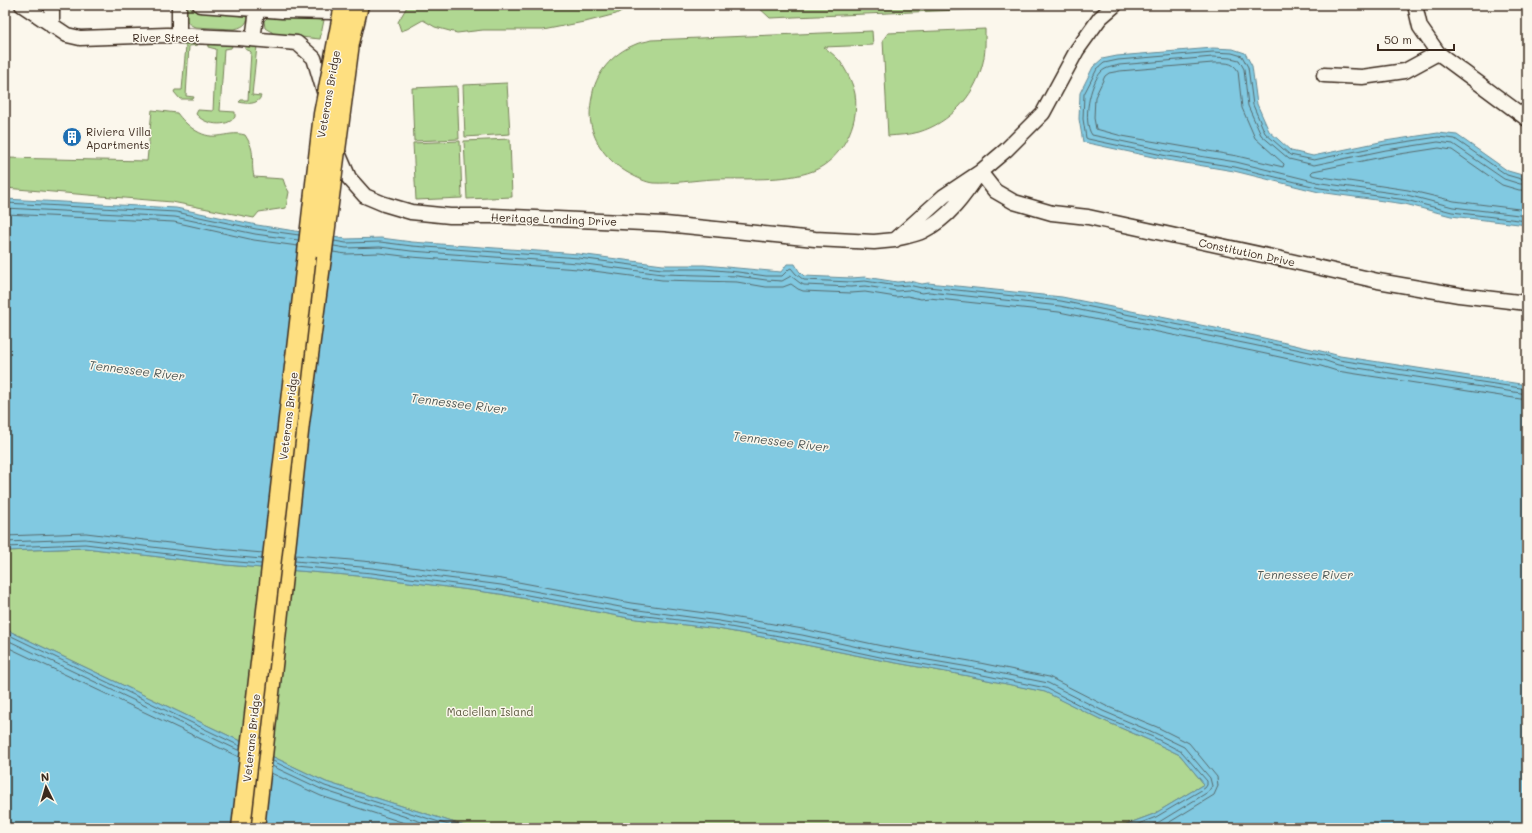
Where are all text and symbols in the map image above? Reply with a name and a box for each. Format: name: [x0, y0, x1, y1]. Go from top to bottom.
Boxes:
scale bar: [1378, 26, 1454, 52]
street label: River Street: [132, 30, 200, 45]
text: 50 m: [1384, 31, 1412, 47]
street label: Veterans Bridge: [313, 49, 343, 139]
place label: Riviera Villa Apartments: [86, 124, 151, 152]
building icon: Riviera Villa Apartments: [61, 126, 83, 148]
street label: Heritage Landing Drive: [491, 209, 617, 229]
street label: Constitution Drive: [1197, 234, 1297, 270]
water label: Tennessee River: [88, 356, 186, 384]
street label: Veterans Bridge: [275, 371, 301, 461]
water label: Tennessee River: [410, 389, 508, 417]
water label: Tennessee River: [732, 427, 830, 455]
water label: Tennessee River: [1257, 566, 1353, 582]
street label: Veterans Bridge: [239, 693, 263, 783]
park label: Maclellan Island: [447, 704, 533, 719]
north arrow: [26, 767, 66, 807]
text: N: [40, 769, 50, 784]

